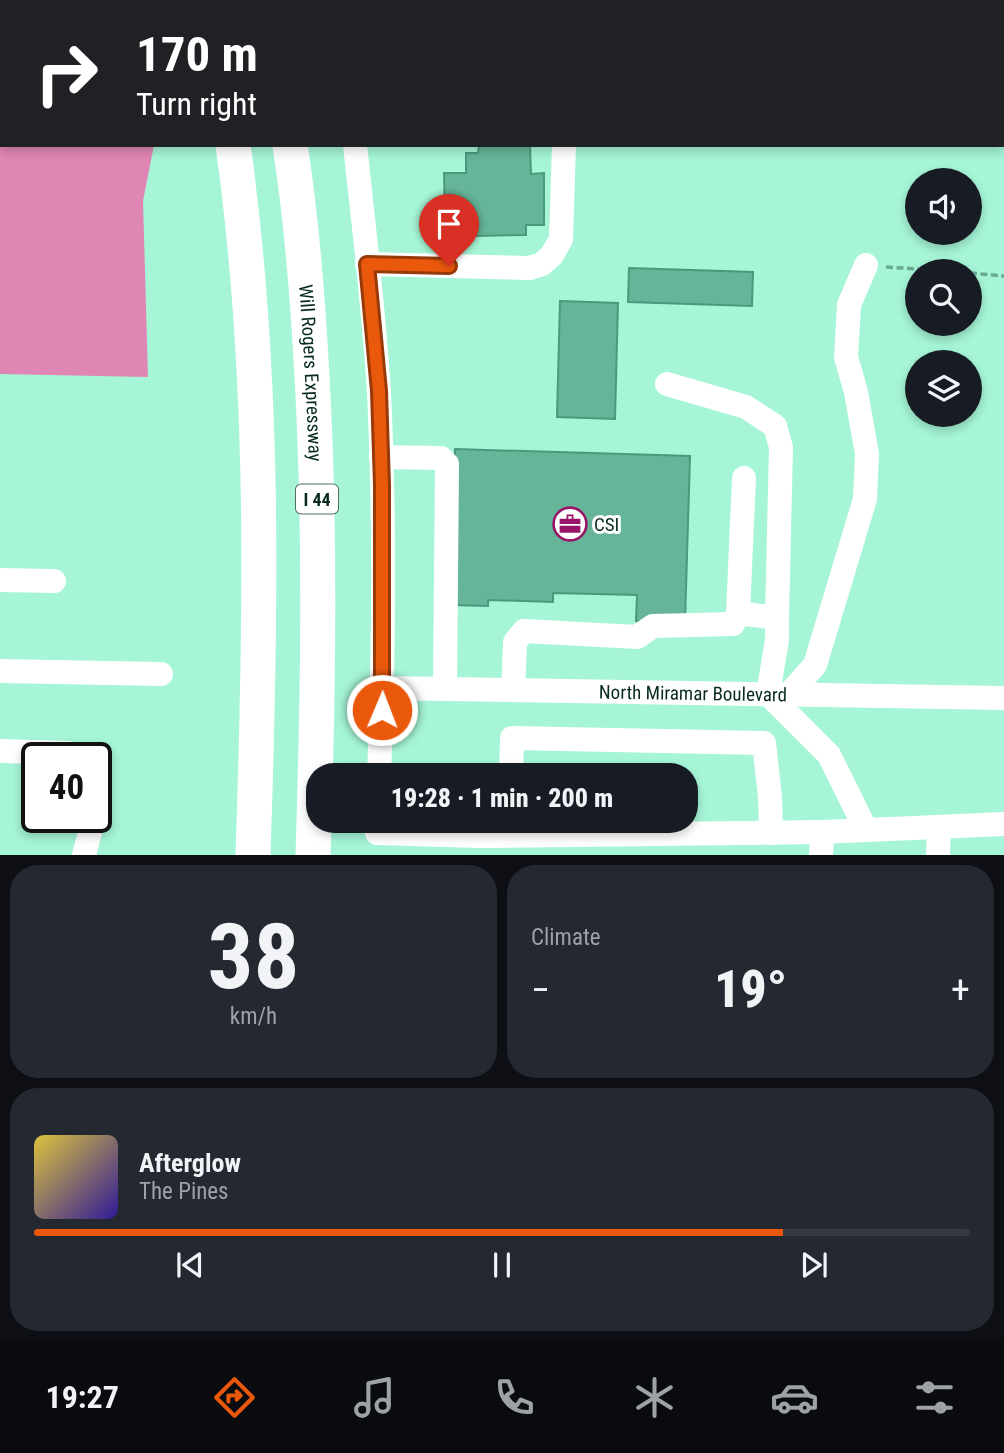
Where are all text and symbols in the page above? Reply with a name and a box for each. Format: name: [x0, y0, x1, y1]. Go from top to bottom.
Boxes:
text: 170 m: [136, 26, 258, 83]
icon: right: [21, 28, 112, 119]
text: Turn right: [136, 85, 257, 123]
map controls: [905, 168, 982, 427]
button: sound: [905, 168, 982, 245]
pin: [419, 194, 479, 266]
icon: arrive: [430, 205, 468, 243]
button: search: [905, 259, 982, 336]
street label: Will Rogers Expressway: [295, 284, 327, 462]
button: layers: [905, 350, 982, 427]
road number: I 44: [296, 485, 338, 514]
office icon: CSI: [551, 505, 589, 543]
place label: CSI: [594, 513, 619, 536]
position arrow: [345, 673, 419, 747]
street label: North Miramar Boulevard: [599, 680, 787, 706]
speed limit sign: 40: [21, 742, 112, 833]
text: 19:28 · 1 min · 200 m: [391, 783, 613, 813]
text: 38: [208, 904, 299, 1010]
text: Climate: [531, 924, 601, 951]
text: 19°: [714, 959, 787, 1020]
text: −: [531, 968, 550, 1012]
text: +: [951, 968, 970, 1012]
text: km/h: [230, 1003, 277, 1030]
text: Afterglow: [139, 1148, 241, 1178]
text: The Pines: [139, 1178, 229, 1205]
icon: previous: [171, 1246, 209, 1284]
icon: pause: [483, 1246, 521, 1284]
icon: next: [795, 1246, 833, 1284]
icon: directions: [210, 1373, 259, 1422]
icon: music: [350, 1373, 399, 1422]
icon: phone: [490, 1373, 539, 1422]
icon: climate: [630, 1373, 679, 1422]
icon: car: [770, 1373, 819, 1422]
icon: filters: [910, 1373, 959, 1422]
text: 19:27: [45, 1378, 119, 1416]

